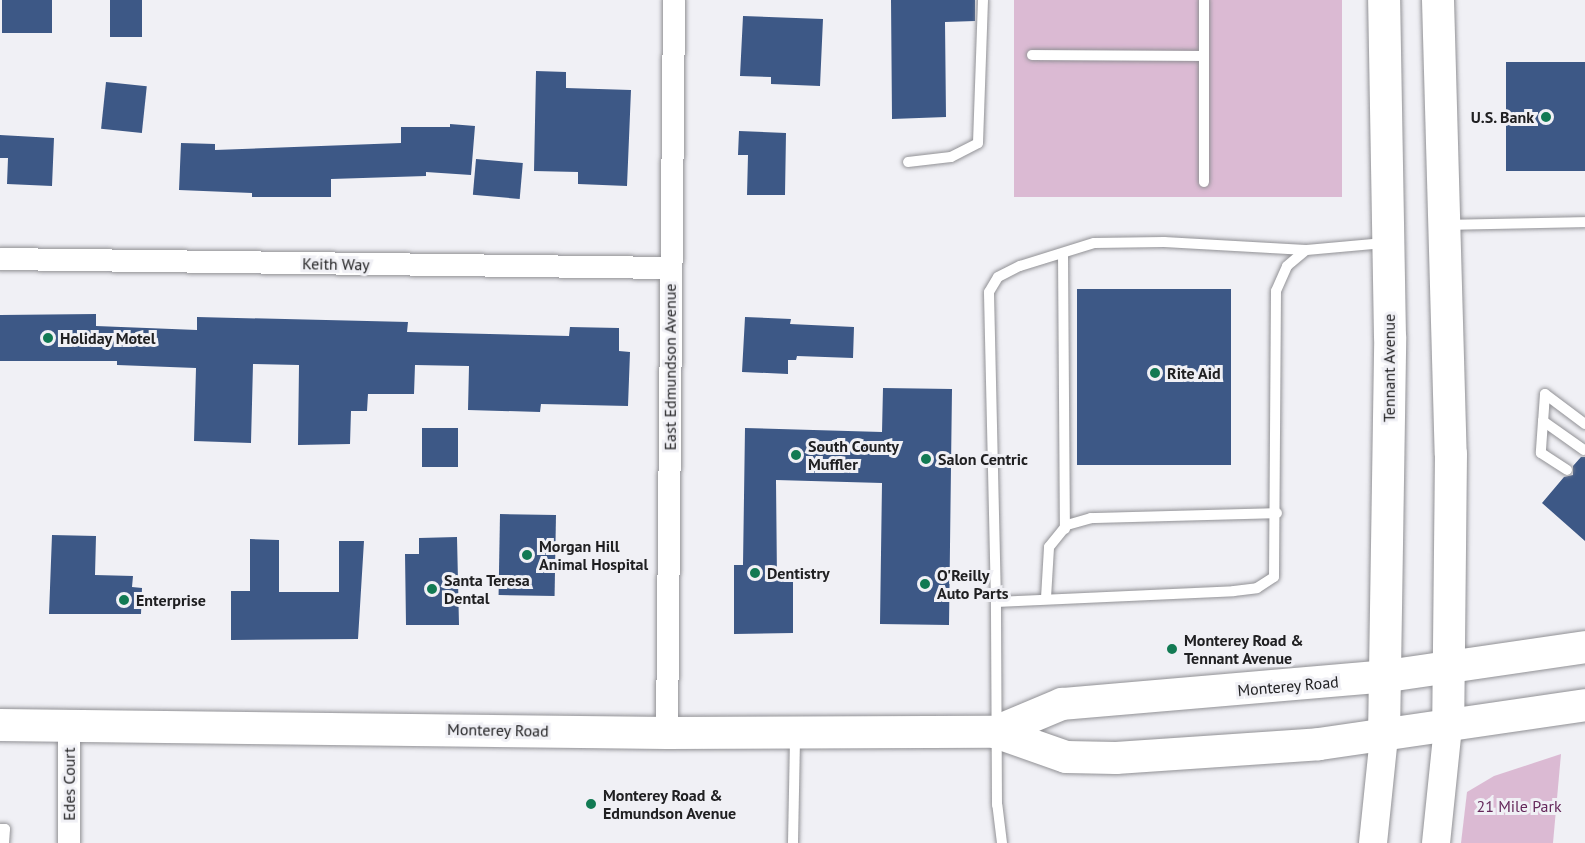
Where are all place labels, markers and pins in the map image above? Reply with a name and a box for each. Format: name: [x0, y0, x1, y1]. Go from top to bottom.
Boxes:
place label: U.S. Bank: [1470, 107, 1534, 127]
marker: U.S. Bank: [1539, 110, 1553, 124]
place label: Holiday Motel: [60, 328, 156, 348]
marker: Holiday Motel: [41, 331, 55, 345]
place label: Rite Aid: [1167, 363, 1221, 383]
marker: Rite Aid: [1148, 366, 1162, 380]
place label: South County Muffler: [808, 436, 899, 474]
marker: South County Muffler: [789, 448, 803, 462]
place label: Salon Centric: [938, 449, 1028, 469]
marker: Salon Centric: [919, 452, 933, 466]
place label: Morgan Hill Animal Hospital: [539, 536, 648, 574]
marker: Morgan Hill Animal Hospital: [520, 548, 534, 562]
place label: Dentistry: [767, 563, 830, 583]
place label: O'Reilly Auto Parts: [937, 565, 1008, 603]
marker: Dentistry: [748, 566, 762, 580]
place label: Santa Teresa Dental: [444, 570, 530, 608]
marker: O'Reilly Auto Parts: [918, 577, 932, 591]
marker: Santa Teresa Dental: [425, 582, 439, 596]
place label: Enterprise: [136, 590, 206, 610]
marker: Enterprise: [117, 593, 131, 607]
place label: Monterey Road & Tennant Avenue: [1184, 630, 1304, 668]
marker: Monterey Road & Tennant Avenue: [1165, 642, 1179, 656]
place label: Monterey Road & Edmundson Avenue: [603, 785, 737, 823]
marker: Monterey Road & Edmundson Avenue: [584, 797, 598, 811]

